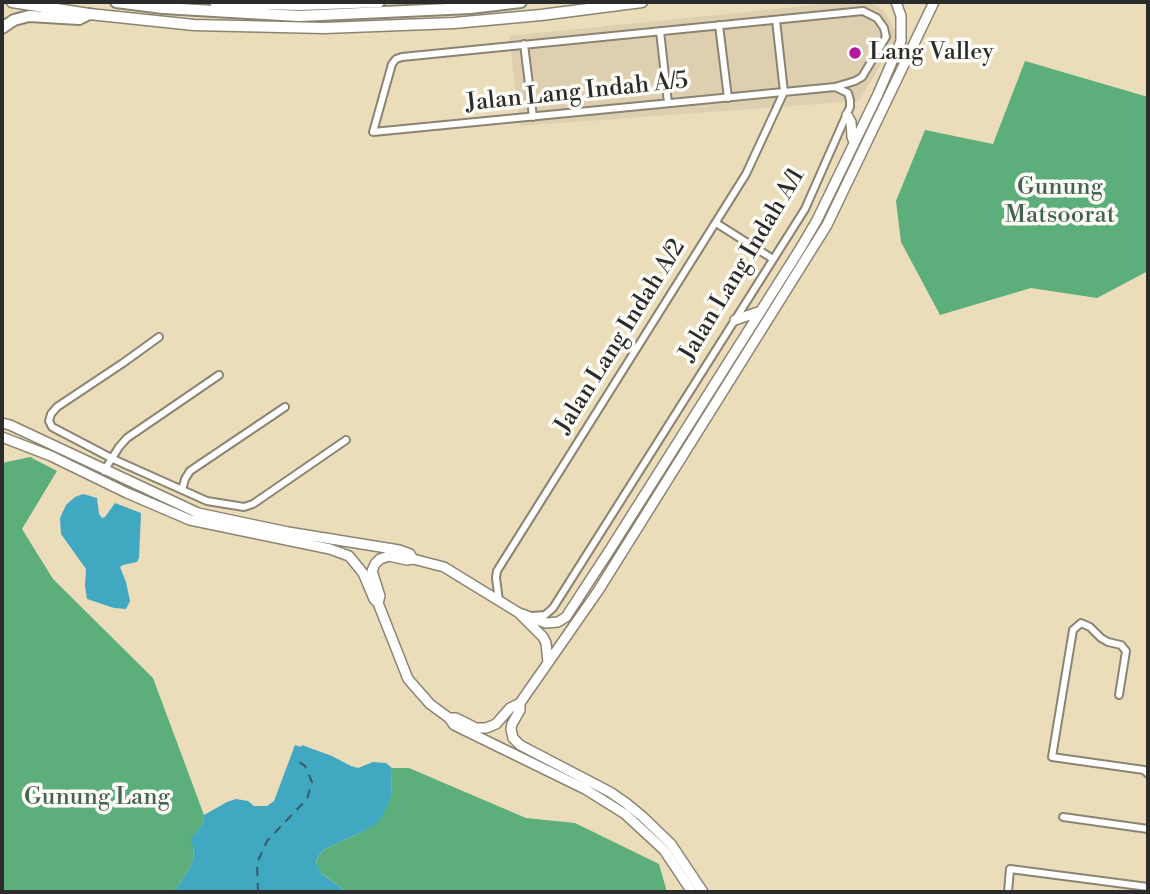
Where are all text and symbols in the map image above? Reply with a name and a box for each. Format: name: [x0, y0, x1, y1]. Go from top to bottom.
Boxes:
place label: Lang Valley: [869, 39, 994, 67]
marker: Lang Valley: [847, 45, 863, 61]
street label: Jalan Lang Indah A/5: [465, 67, 689, 119]
street label: Jalan Lang Indah A/1: [674, 163, 812, 367]
park label: Gunung Matsoorat: [1005, 174, 1115, 230]
street label: Jalan Lang Indah A/2: [550, 235, 692, 439]
park label: Gunung Lang: [24, 784, 170, 812]

